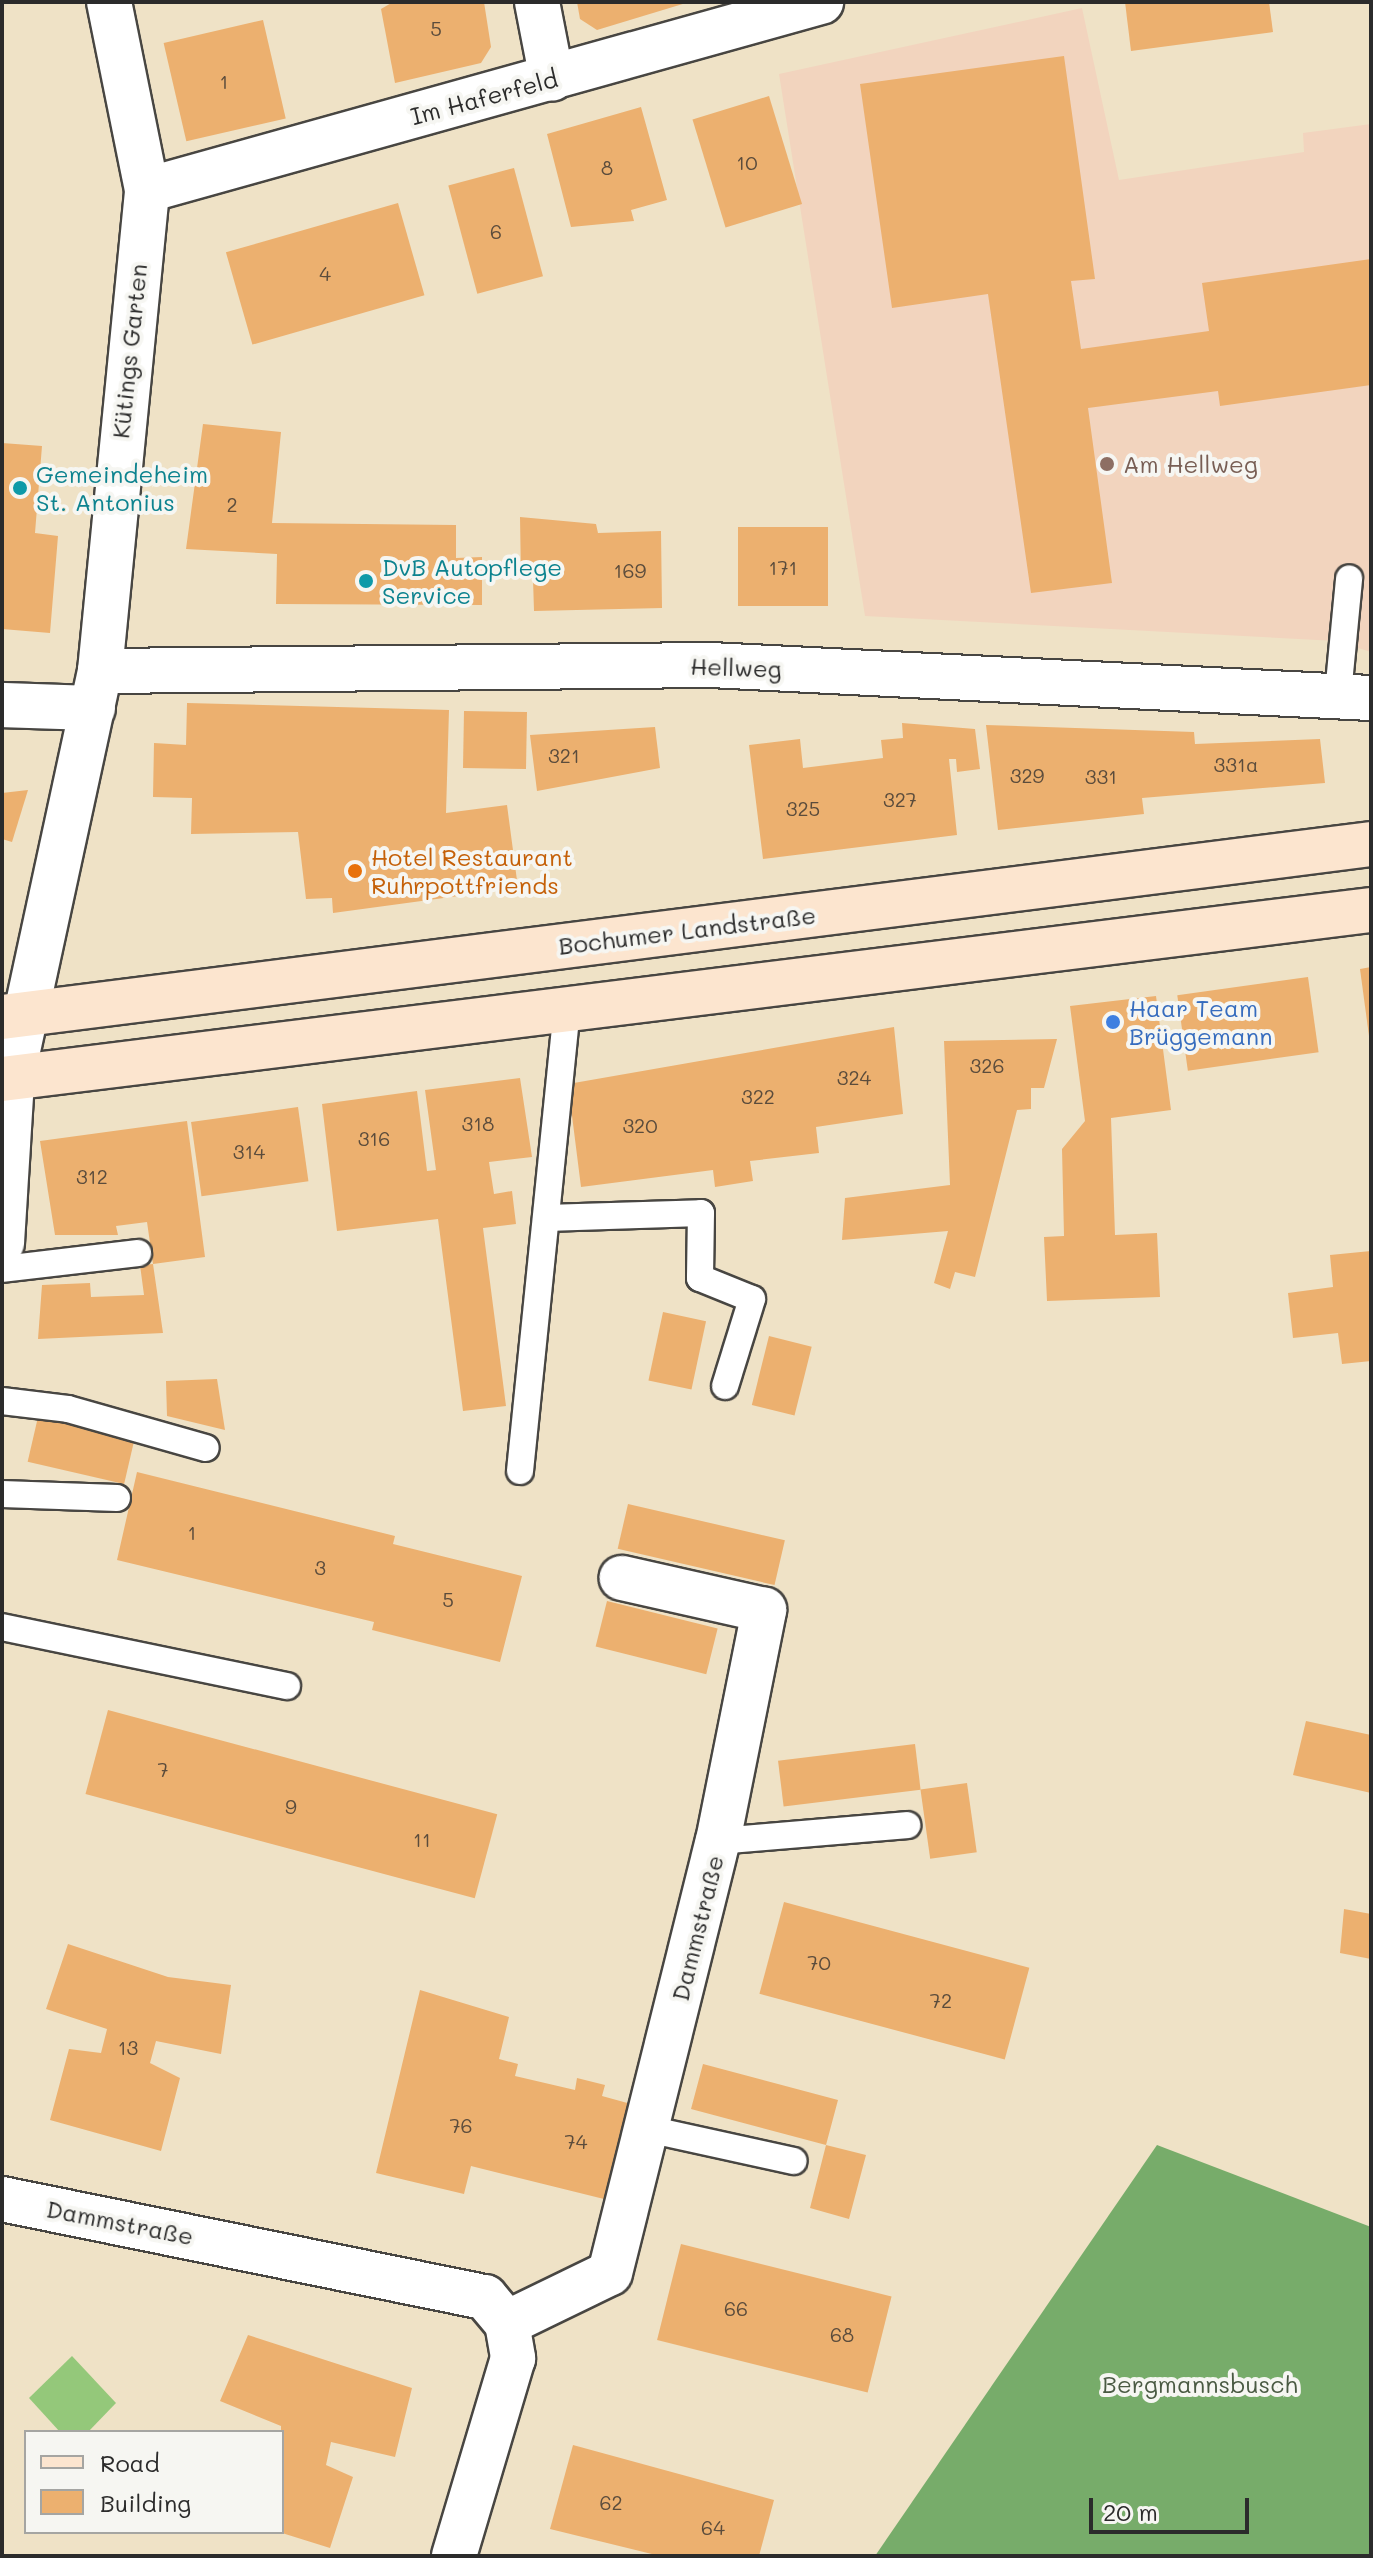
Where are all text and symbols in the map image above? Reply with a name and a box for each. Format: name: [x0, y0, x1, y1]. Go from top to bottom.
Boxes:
house number: 5: [430, 16, 442, 40]
street label: Im Haferfeld: [407, 64, 561, 130]
house number: 1: [220, 69, 228, 93]
house number: 10: [736, 150, 758, 174]
house number: 8: [601, 155, 613, 179]
house number: 6: [490, 219, 502, 243]
house number: 4: [319, 261, 331, 285]
street label: Kütings Garten: [105, 262, 153, 440]
place label: Am Hellweg: [1123, 450, 1258, 478]
marker: Am Hellweg: [1098, 455, 1116, 473]
place label: Gemeindeheim St. Antonius: [36, 460, 208, 516]
marker: Gemeindeheim St. Antonius: [11, 479, 29, 497]
house number: 2: [226, 492, 238, 516]
place label: DvB Autopflege Service: [382, 553, 562, 609]
house number: 171: [769, 555, 797, 579]
house number: 169: [614, 558, 646, 582]
marker: DvB Autopflege Service: [357, 572, 375, 590]
street label: Hellweg: [690, 651, 782, 683]
house number: 321: [548, 743, 580, 767]
house number: 331a: [1214, 752, 1258, 776]
house number: 329: [1010, 763, 1044, 787]
house number: 331: [1085, 764, 1117, 788]
house number: 327: [883, 787, 917, 811]
house number: 325: [786, 796, 820, 820]
place label: Hotel Restaurant Ruhrpottfriends: [371, 843, 573, 899]
marker: Hotel Restaurant Ruhrpottfriends: [346, 862, 364, 880]
street label: Bochumer Landstraße: [557, 900, 817, 960]
place label: Haar Team Brüggemann: [1129, 994, 1272, 1050]
marker: Haar Team Brüggemann: [1104, 1013, 1122, 1031]
house number: 326: [970, 1053, 1004, 1077]
house number: 324: [837, 1065, 871, 1089]
house number: 322: [741, 1084, 775, 1108]
house number: 318: [462, 1111, 494, 1135]
house number: 320: [622, 1113, 658, 1137]
house number: 316: [358, 1126, 390, 1150]
house number: 314: [233, 1139, 265, 1163]
house number: 312: [76, 1164, 108, 1188]
house number: 1: [188, 1520, 196, 1544]
house number: 3: [314, 1555, 326, 1579]
house number: 5: [442, 1587, 454, 1611]
house number: 7: [157, 1757, 169, 1781]
house number: 9: [285, 1794, 297, 1818]
house number: 11: [413, 1827, 431, 1851]
street label: Dammstraße: [665, 1852, 729, 2004]
house number: 70: [807, 1950, 831, 1974]
house number: 72: [930, 1988, 952, 2012]
house number: 13: [118, 2035, 138, 2059]
house number: 76: [449, 2113, 473, 2137]
house number: 74: [565, 2129, 587, 2153]
street label: Dammstraße: [44, 2194, 196, 2250]
house number: 66: [724, 2296, 748, 2320]
house number: 68: [830, 2322, 854, 2346]
park label: Bergmannsbusch: [1102, 2370, 1298, 2398]
legend: [24, 2430, 284, 2534]
text: Road: [100, 2447, 160, 2478]
scale bar: [1093, 2482, 1253, 2532]
text: Building: [100, 2487, 191, 2518]
house number: 62: [599, 2490, 623, 2514]
text: 20 m: [1103, 2496, 1158, 2527]
house number: 64: [701, 2515, 725, 2539]

